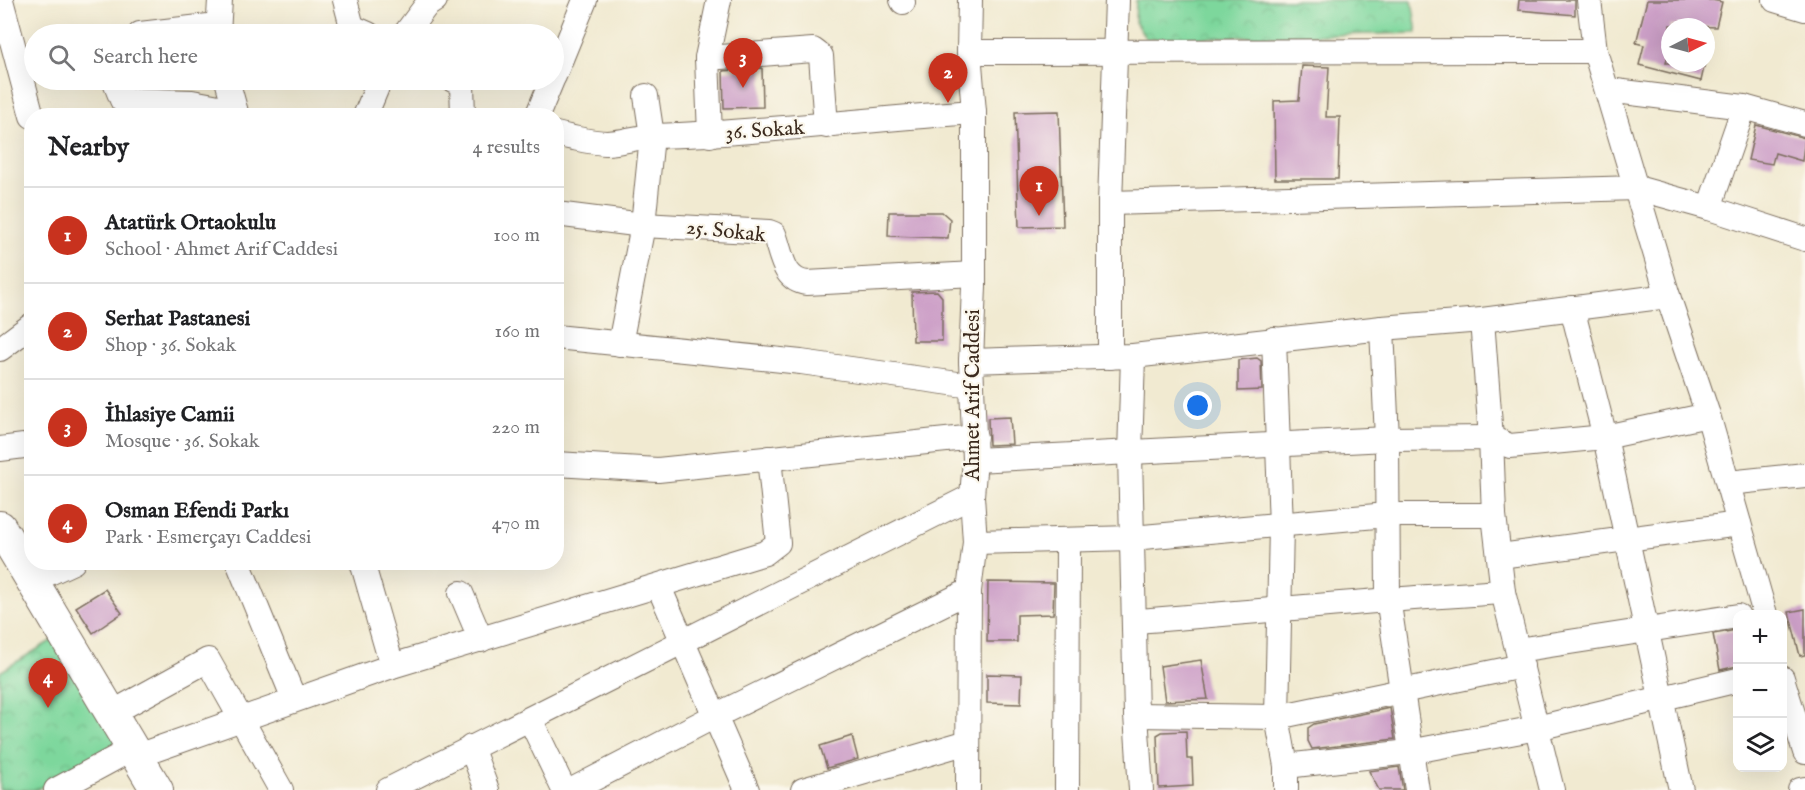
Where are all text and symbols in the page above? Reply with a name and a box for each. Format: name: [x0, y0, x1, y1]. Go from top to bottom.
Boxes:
north arrow: [1661, 18, 1715, 72]
search box: [24, 24, 564, 90]
pin: 3: [724, 38, 762, 88]
icon: search: [45, 41, 78, 74]
text: Search here: [93, 43, 198, 71]
pin: 2: [928, 54, 968, 103]
street label: 36. Sokak: [724, 115, 806, 147]
text: Nearby: [48, 131, 129, 164]
text: 4 results: [473, 135, 540, 160]
pin: 1: [1020, 166, 1058, 216]
text: Atatürk Ortaokulu: [105, 209, 276, 237]
street label: 25. Sokak: [685, 214, 768, 250]
text: 1: [64, 223, 71, 248]
text: 100 m: [493, 223, 540, 248]
text: School · Ahmet Arif Caddesi: [105, 237, 338, 262]
text: Serhat Pastanesi: [105, 305, 250, 333]
street label: Ahmet Arif Caddesi: [960, 309, 987, 482]
text: 2: [63, 319, 72, 344]
text: 160 m: [494, 319, 540, 344]
text: Shop · 36. Sokak: [105, 333, 236, 358]
your location: [1183, 391, 1212, 420]
text: İhlasiye Camii: [105, 401, 235, 429]
text: 3: [64, 415, 71, 440]
text: 220 m: [492, 415, 540, 440]
text: Mosque · 36. Sokak: [105, 429, 260, 454]
text: Osman Efendi Parkı: [105, 497, 289, 525]
text: 4: [63, 511, 72, 536]
text: 470 m: [492, 511, 540, 536]
text: Park · Esmerçayı Caddesi: [105, 525, 311, 550]
map controls: [1733, 610, 1787, 772]
button: +: [1733, 610, 1787, 664]
pin: 4: [28, 658, 68, 708]
button: −: [1733, 664, 1787, 718]
button: layers: [1733, 718, 1787, 772]

